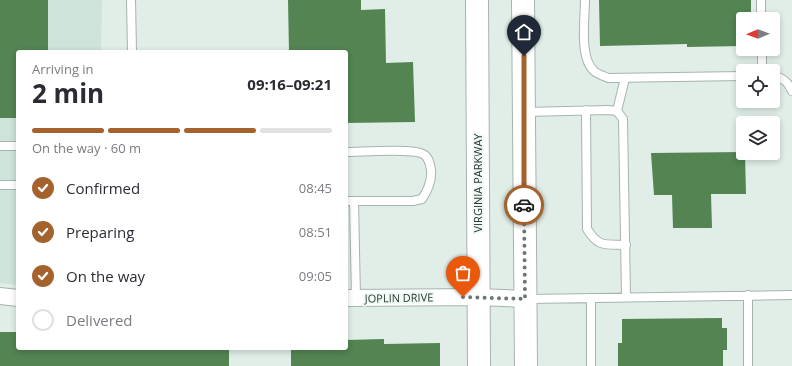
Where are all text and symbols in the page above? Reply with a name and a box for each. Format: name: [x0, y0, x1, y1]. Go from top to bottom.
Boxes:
north arrow: [736, 12, 780, 56]
map controls: [736, 12, 780, 160]
pin: [507, 15, 541, 56]
icon: home: [513, 21, 535, 43]
text: Arriving in: [32, 60, 94, 78]
button: locate: [736, 64, 780, 108]
text: 09:16–09:21: [247, 74, 332, 94]
text: 2 min: [32, 75, 104, 111]
button: layers: [736, 116, 780, 160]
street label: VIRGINIA PARKWAY: [470, 133, 485, 233]
text: On the way · 60 m: [32, 139, 141, 157]
icon: check: [32, 177, 54, 199]
text: Confirmed: [66, 178, 140, 198]
text: 08:45: [299, 179, 332, 197]
courier: [504, 185, 544, 225]
icon: car: [513, 194, 535, 216]
icon: check: [32, 221, 54, 243]
text: Preparing: [66, 222, 134, 242]
text: 08:51: [299, 223, 332, 241]
pin: [446, 256, 480, 297]
icon: bag: [452, 262, 474, 284]
icon: check: [32, 265, 54, 287]
text: On the way: [66, 266, 145, 286]
text: 09:05: [299, 267, 332, 285]
street label: JOPLIN DRIVE: [364, 289, 433, 306]
text: Delivered: [66, 310, 133, 330]

